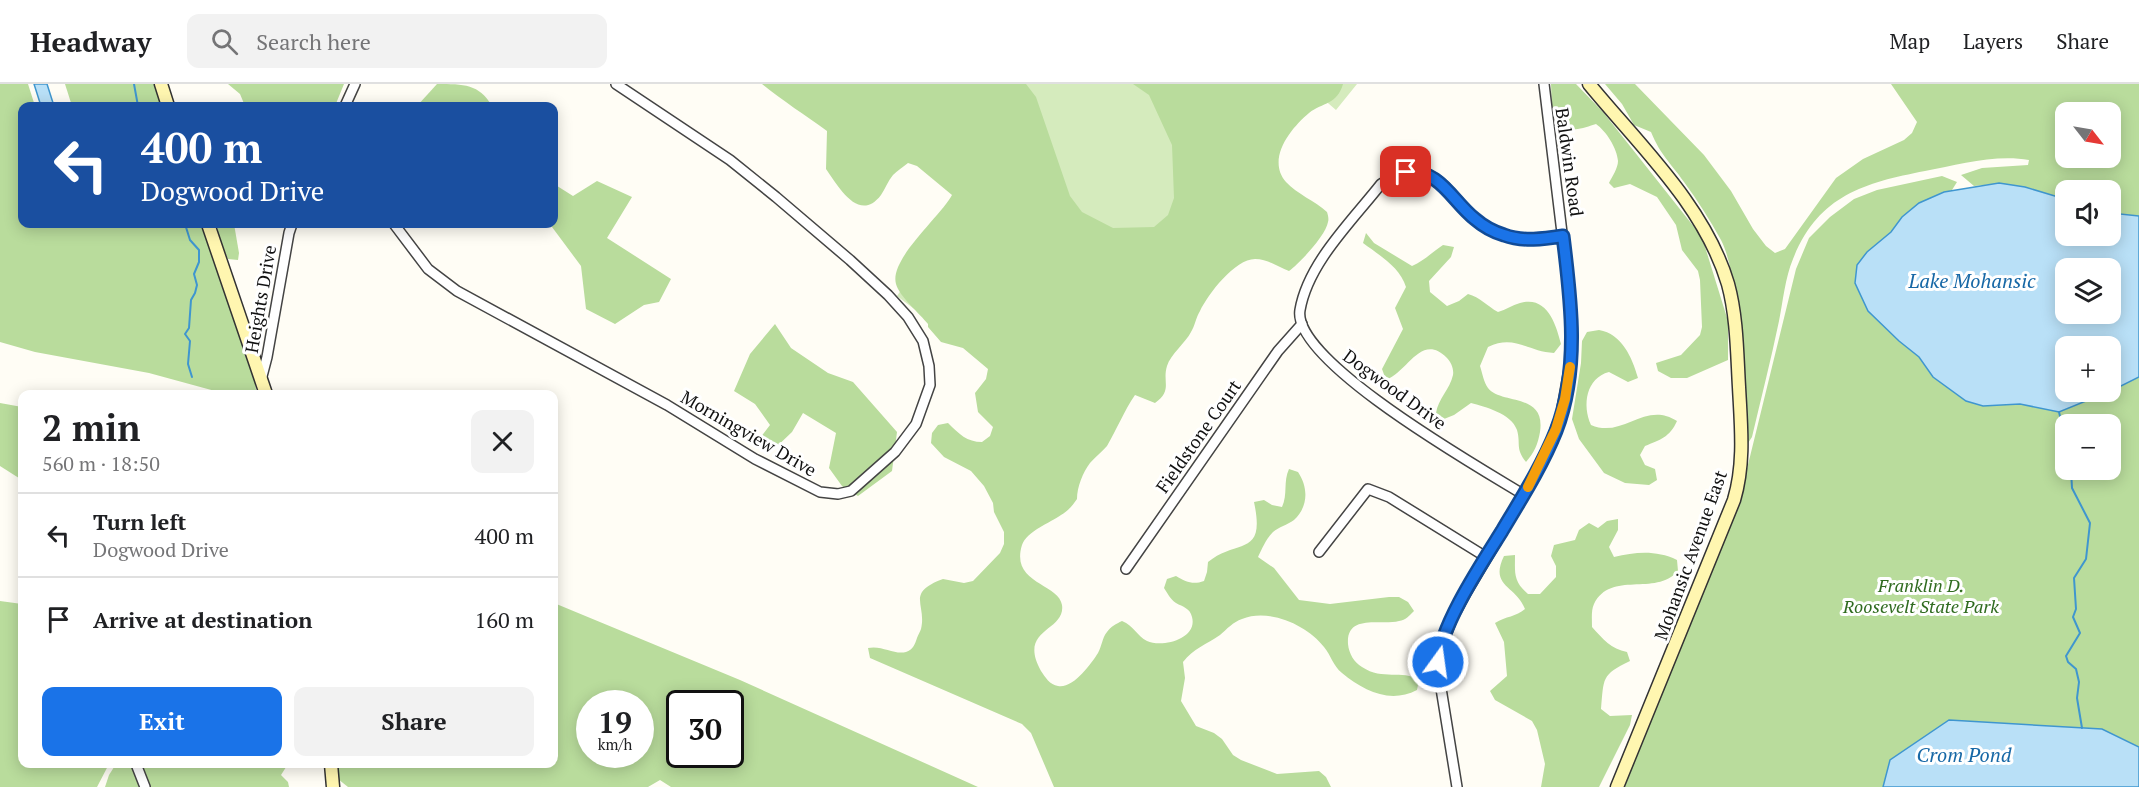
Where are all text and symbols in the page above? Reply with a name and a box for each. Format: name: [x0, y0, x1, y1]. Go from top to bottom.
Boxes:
search box: [187, 14, 607, 68]
text: Headway: [30, 23, 151, 60]
icon: search: [208, 25, 241, 58]
text: Search here: [256, 27, 371, 56]
text: Map: [1889, 27, 1930, 55]
text: Layers: [1963, 27, 2023, 55]
text: Share: [2056, 27, 2109, 55]
north arrow: [2055, 102, 2121, 168]
map controls: [2055, 102, 2121, 480]
street label: Baldwin Road: [1551, 106, 1589, 218]
text: 400 m: [141, 119, 262, 175]
icon: left: [42, 126, 120, 204]
pin: [1380, 146, 1431, 197]
icon: arrive: [1389, 155, 1422, 188]
text: Dogwood Drive: [141, 173, 324, 209]
button: sound: [2055, 180, 2121, 246]
street label: Heights Drive: [239, 243, 281, 355]
button: layers: [2055, 258, 2121, 324]
water label: Lake Mohansic: [1907, 267, 2036, 294]
button: +: [2055, 336, 2121, 402]
street label: Dogwood Drive: [1338, 343, 1452, 435]
street label: Fieldstone Court: [1150, 374, 1246, 497]
street label: Morningview Drive: [677, 384, 821, 482]
text: 2 min: [42, 404, 140, 451]
button: close: [471, 410, 534, 473]
button: −: [2055, 414, 2121, 480]
text: 560 m · 18:50: [42, 450, 160, 477]
street label: Mohansic Avenue East: [1648, 467, 1732, 643]
text: Turn left: [93, 507, 186, 536]
icon: left: [42, 519, 75, 552]
text: 400 m: [474, 521, 534, 550]
text: Dogwood Drive: [93, 536, 229, 563]
park label: Franklin D. Roosevelt State Park: [1842, 573, 1999, 618]
icon: arrive: [42, 603, 75, 636]
text: Arrive at destination: [93, 605, 312, 634]
text: 160 m: [474, 605, 534, 634]
position arrow: [1406, 630, 1470, 694]
button: Exit: [42, 687, 282, 756]
button: Share: [294, 687, 534, 756]
speed limit sign: 30: [666, 690, 744, 768]
text: 19: [598, 702, 632, 742]
text: km/h: [598, 734, 632, 754]
water label: Crom Pond: [1917, 741, 2012, 768]

